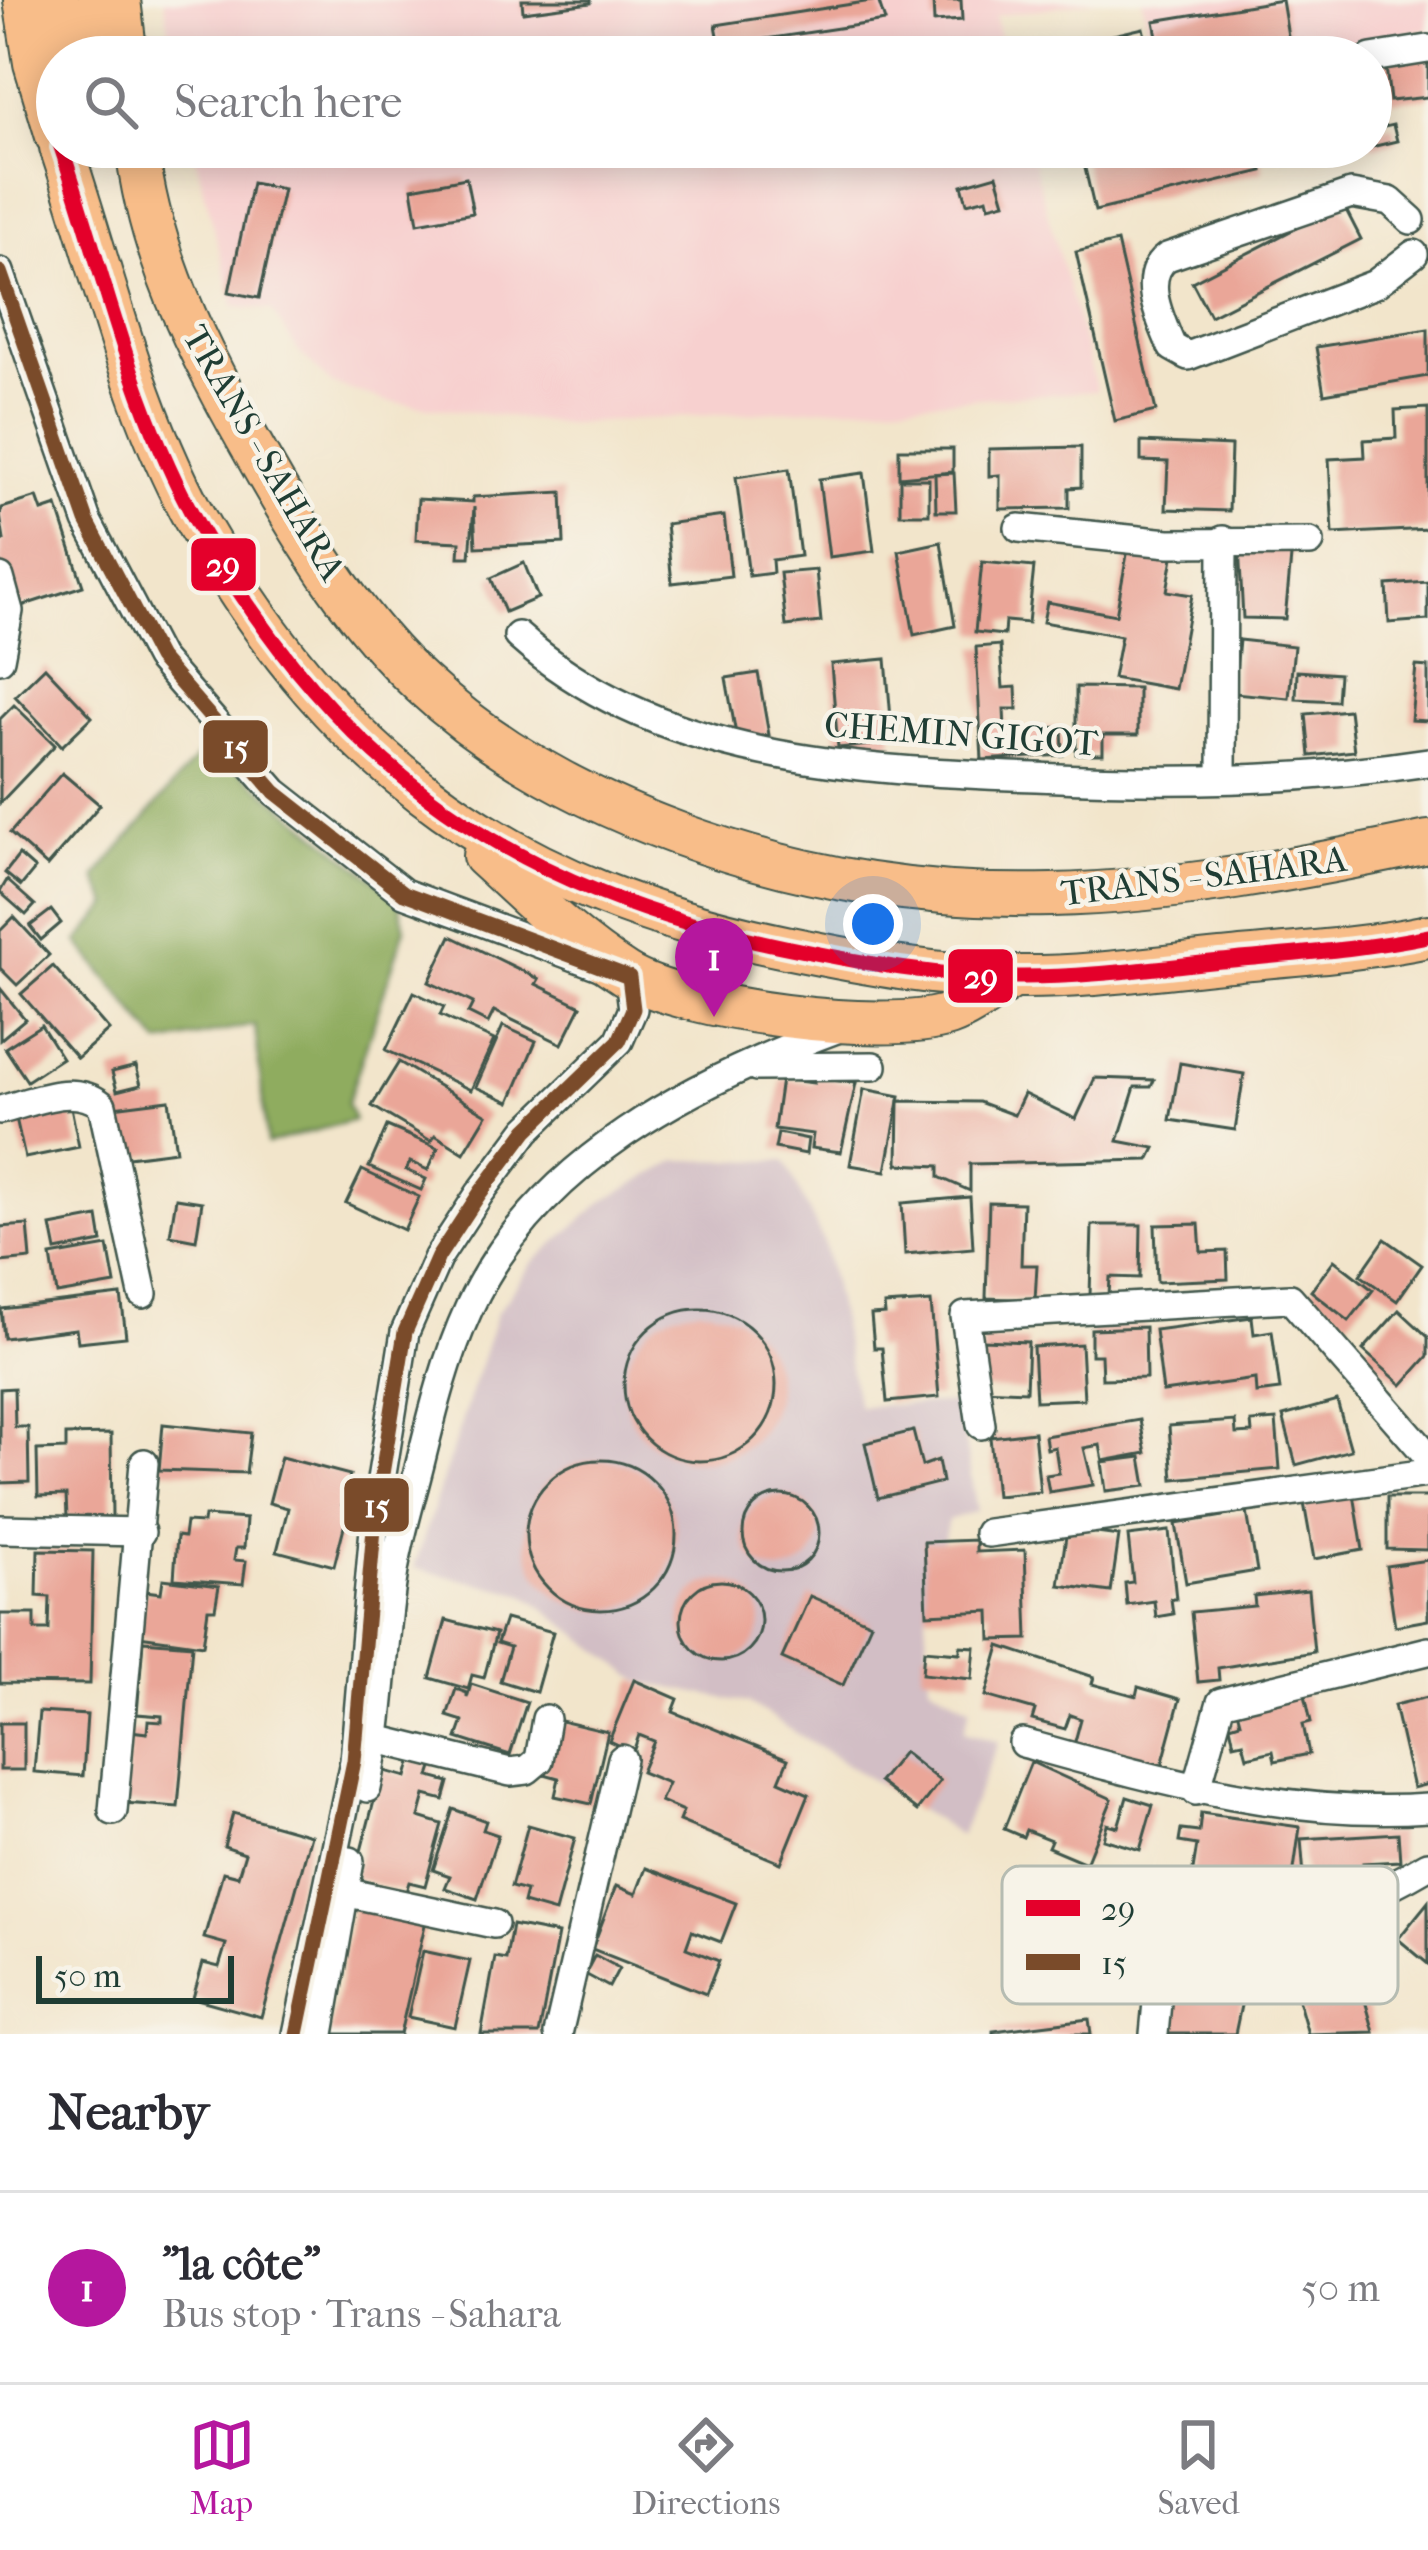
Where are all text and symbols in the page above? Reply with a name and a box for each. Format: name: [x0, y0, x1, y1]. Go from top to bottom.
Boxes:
search box: [36, 36, 1392, 168]
icon: search: [78, 69, 144, 135]
text: Search here: [174, 76, 402, 129]
street label: TRANS - SAHARA: [174, 318, 354, 588]
line badge: 29: [189, 536, 258, 593]
text: 29: [206, 546, 240, 585]
street label: CHEMIN GIGOT: [823, 703, 1100, 765]
line badge: 15: [201, 718, 270, 775]
text: 15: [223, 728, 249, 767]
street label: TRANS - SAHARA: [1059, 838, 1350, 914]
your location: [843, 894, 903, 954]
pin: 1: [675, 918, 753, 1017]
line badge: 29: [946, 947, 1015, 1005]
text: 29: [964, 958, 998, 997]
line badge: 15: [342, 1476, 411, 1534]
text: 15: [364, 1487, 390, 1526]
legend: [1002, 1866, 1398, 2004]
text: 29: [1101, 1890, 1135, 1929]
text: 15: [1101, 1944, 1127, 1983]
scale bar: [36, 1950, 234, 2003]
text: 50 m: [54, 1957, 121, 1996]
text: Nearby: [48, 2082, 209, 2142]
text: "la côte": [162, 2238, 321, 2291]
text: 1: [80, 2265, 94, 2311]
text: 50 m: [1301, 2265, 1380, 2311]
text: Bus stop · Trans - Sahara: [162, 2291, 561, 2337]
tab: Map: [189, 2412, 255, 2523]
tab: Directions: [632, 2412, 780, 2523]
tab: Saved: [1158, 2412, 1239, 2523]

